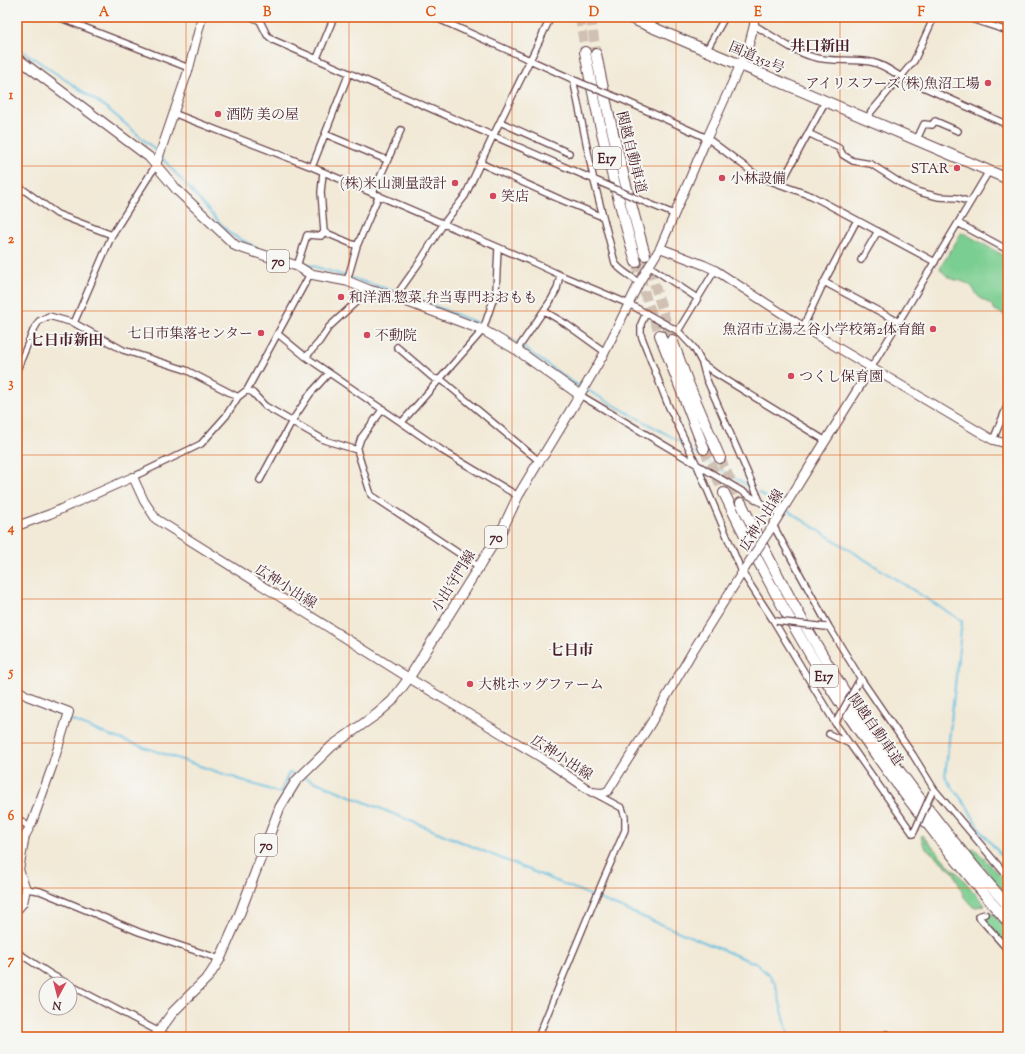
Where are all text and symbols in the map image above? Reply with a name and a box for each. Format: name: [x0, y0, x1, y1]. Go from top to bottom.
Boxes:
text: A: [99, 4, 110, 22]
text: B: [263, 4, 272, 22]
text: C: [426, 4, 436, 22]
text: D: [589, 4, 599, 22]
text: E: [754, 4, 762, 22]
text: F: [917, 4, 925, 22]
district label: 井口新田: [790, 37, 850, 58]
street label: 国道352号: [725, 38, 787, 80]
place label: アイリスフーズ(株)魚沼工場: [806, 75, 980, 95]
marker: アイリスフーズ(株)魚沼工場: [983, 78, 993, 88]
text: 1: [9, 87, 14, 105]
place label: 酒防 美の屋: [226, 106, 299, 126]
marker: 酒防 美の屋: [213, 109, 223, 119]
street label: 関越自動車道: [610, 109, 650, 196]
road number: E17: [593, 147, 621, 169]
place label: STAR: [911, 160, 949, 180]
marker: STAR: [952, 163, 962, 173]
place label: 小林設備: [730, 170, 786, 190]
marker: 小林設備: [717, 173, 727, 183]
place label: (株)米山測量設計: [340, 175, 447, 195]
marker: (株)米山測量設計: [450, 178, 460, 188]
place label: 笑店: [501, 188, 529, 208]
marker: 笑店: [488, 191, 498, 201]
text: 2: [8, 231, 15, 249]
road number: 70: [267, 250, 289, 272]
place label: 和洋酒 惣菜 弁当専門おおもも: [349, 289, 537, 309]
marker: 和洋酒 惣菜 弁当専門おおもも: [336, 292, 346, 302]
place label: 魚沼市立湯之谷小学校第2体育館: [722, 321, 925, 341]
marker: 魚沼市立湯之谷小学校第2体育館: [928, 324, 938, 334]
place label: 七日市集落センター: [128, 325, 253, 345]
place label: 不動院: [375, 327, 417, 347]
marker: 七日市集落センター: [256, 328, 266, 338]
marker: 不動院: [362, 330, 372, 340]
district label: 七日市新田: [28, 331, 104, 352]
place label: つくし保育園: [799, 368, 883, 388]
marker: つくし保育園: [786, 371, 796, 381]
text: 3: [8, 375, 14, 393]
street label: 広神小出線: [736, 486, 790, 556]
text: 4: [7, 520, 15, 538]
road number: 70: [485, 526, 507, 548]
street label: 小出守門線: [428, 547, 482, 617]
street label: 広神小出線: [250, 561, 320, 615]
district label: 七日市: [548, 641, 594, 662]
text: 5: [8, 664, 14, 682]
road number: E17: [810, 665, 838, 687]
place label: 大桃ホッグファーム: [478, 676, 604, 696]
marker: 大桃ホッグファーム: [465, 679, 475, 689]
street label: 関越自動車道: [842, 690, 907, 770]
street label: 広神小出線: [526, 731, 596, 786]
text: 6: [8, 808, 15, 826]
road number: 70: [255, 834, 277, 856]
text: 7: [8, 952, 15, 970]
north arrow: [38, 976, 78, 1016]
text: N: [51, 996, 63, 1014]

